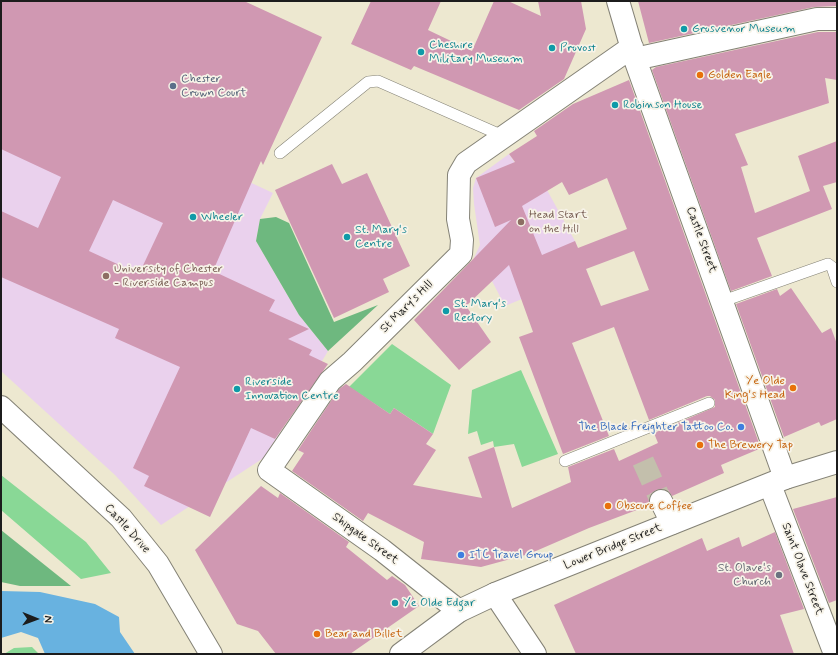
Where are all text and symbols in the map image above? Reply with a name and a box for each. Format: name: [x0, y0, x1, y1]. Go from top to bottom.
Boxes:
place label: Grosvenor Museum: [692, 22, 795, 36]
marker: Grosvenor Museum: [679, 24, 689, 34]
place label: Cheshire Military Museum: [429, 38, 523, 66]
place label: Provost: [560, 41, 596, 55]
marker: Provost: [547, 43, 557, 53]
marker: Cheshire Military Museum: [416, 47, 426, 57]
place label: Golden Eagle: [708, 68, 772, 82]
marker: Golden Eagle: [695, 70, 705, 80]
place label: Chester Crown Court: [181, 72, 246, 100]
marker: Chester Crown Court: [168, 81, 178, 91]
place label: Robinson House: [623, 98, 702, 112]
marker: Robinson House: [610, 100, 620, 110]
street label: Castle Street: [682, 205, 720, 275]
place label: Head Start on the Hill: [529, 208, 587, 236]
place label: Wheeler: [201, 210, 243, 224]
marker: Wheeler: [188, 212, 198, 222]
marker: Head Start on the Hill: [516, 217, 526, 227]
place label: St. Mary's Centre: [355, 223, 407, 251]
marker: St. Mary's Centre: [342, 232, 352, 242]
place label: University of Chester - Riverside Campus: [114, 262, 223, 290]
marker: University of Chester - Riverside Campus: [101, 271, 111, 281]
street label: St Mary's Hill: [378, 278, 436, 336]
place label: St. Mary's Rectory: [454, 297, 506, 325]
marker: St. Mary's Rectory: [441, 306, 451, 316]
place label: Ye Olde King's Head: [725, 374, 785, 402]
place label: Riverside Innovation Centre: [245, 375, 339, 403]
marker: Ye Olde King's Head: [788, 383, 798, 393]
marker: Riverside Innovation Centre: [232, 384, 242, 394]
place label: The Black Freighter Tattoo Co.: [579, 420, 733, 434]
marker: The Black Freighter Tattoo Co.: [736, 422, 746, 432]
place label: The Brewery Tap: [708, 438, 793, 452]
marker: The Brewery Tap: [695, 440, 705, 450]
place label: Obscure Coffee: [616, 499, 692, 513]
street label: Castle Drive: [101, 501, 153, 557]
marker: Obscure Coffee: [603, 501, 613, 511]
street label: Shipgate Street: [329, 510, 401, 568]
street label: Lower Bridge Street: [562, 521, 664, 573]
street label: Saint Olave Street: [778, 521, 826, 617]
place label: ITC Travel Group: [469, 548, 553, 562]
marker: ITC Travel Group: [456, 550, 466, 560]
place label: St. Olave's Church: [718, 561, 771, 589]
marker: St. Olave's Church: [774, 570, 784, 580]
place label: Ye Olde Edgar: [403, 596, 475, 610]
marker: Ye Olde Edgar: [390, 598, 400, 608]
north arrow: [16, 599, 56, 639]
text: N: [41, 615, 55, 623]
place label: Bear and Billet: [325, 627, 403, 641]
marker: Bear and Billet: [312, 629, 322, 639]

